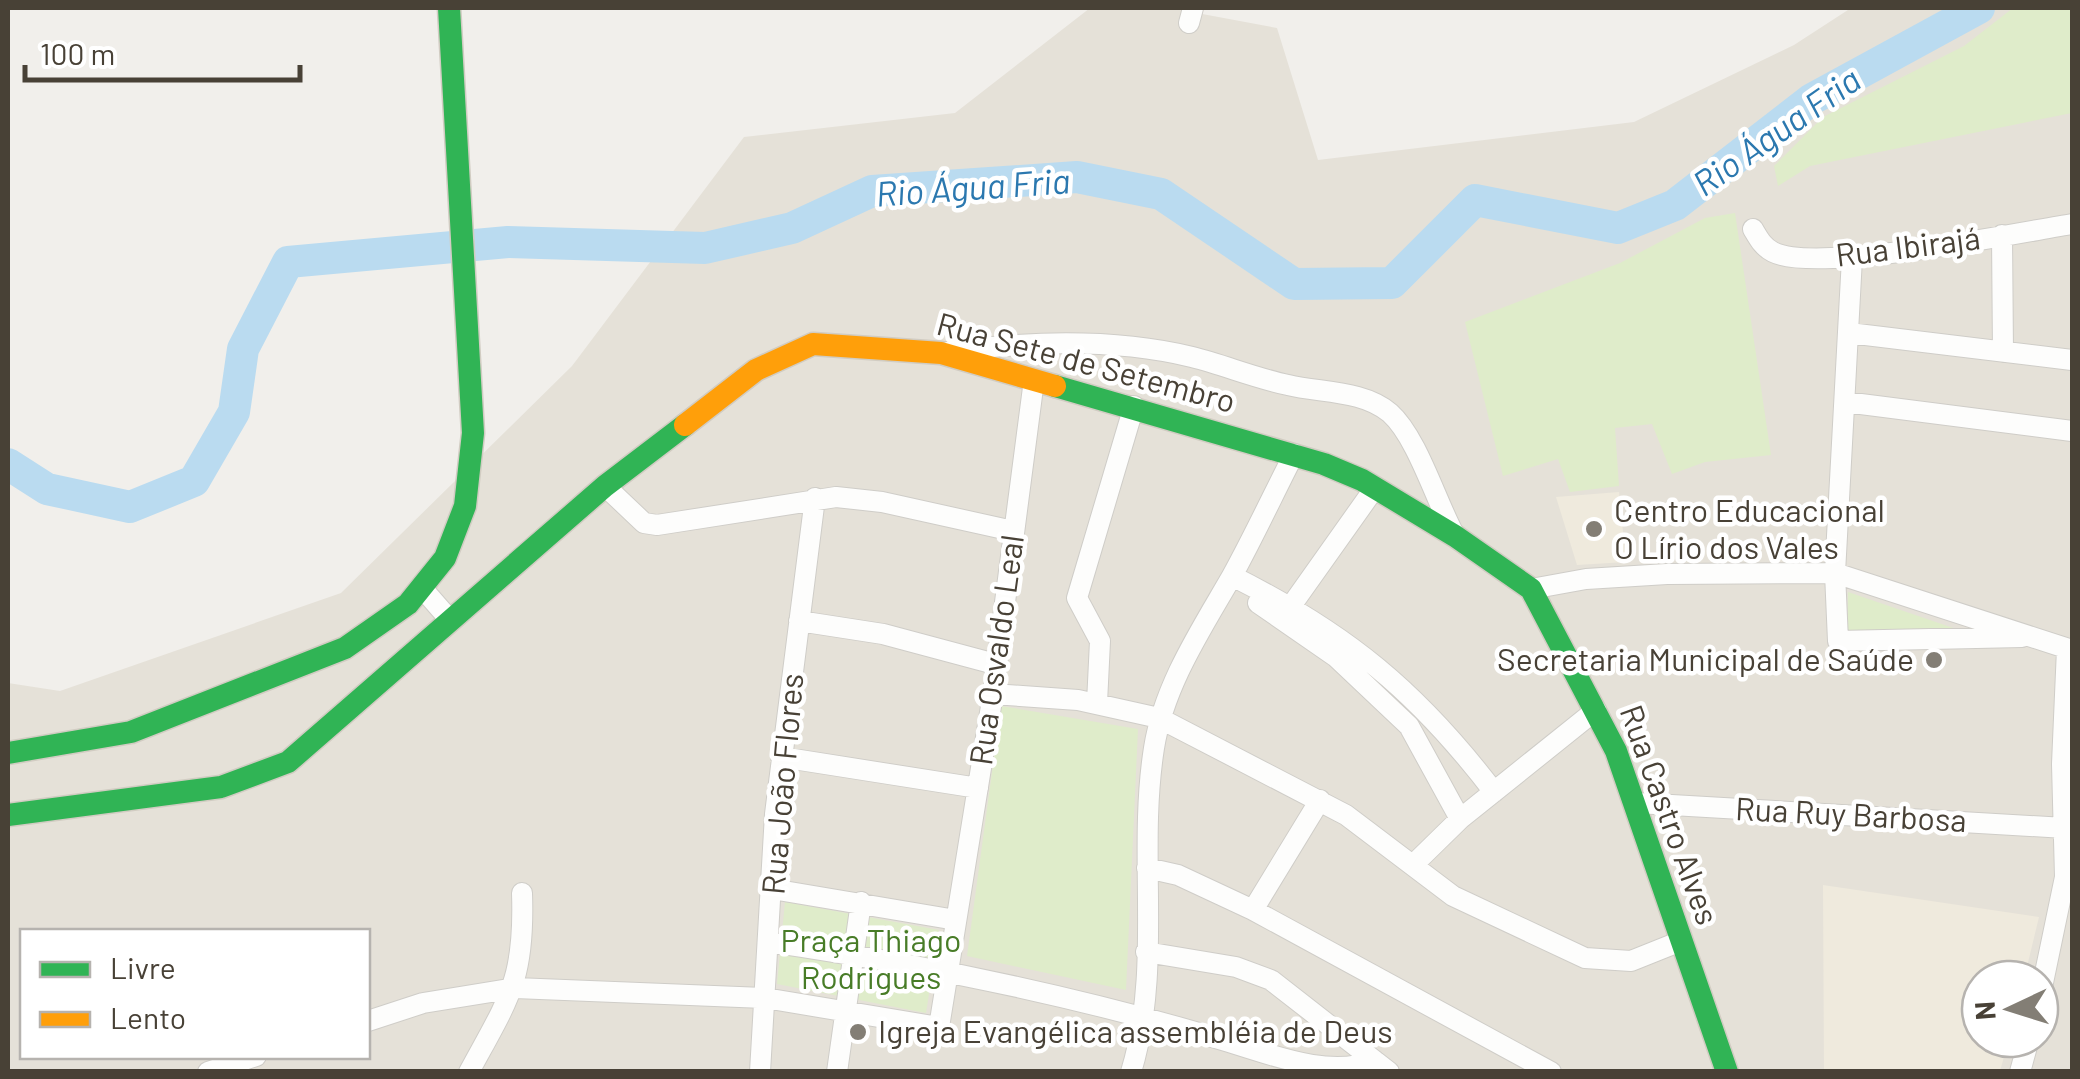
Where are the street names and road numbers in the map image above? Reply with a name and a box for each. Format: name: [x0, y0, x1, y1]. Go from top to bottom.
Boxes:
street label: Rua Ibirajá: [1833, 217, 1982, 273]
street label: Rua Sete de Setembro: [933, 303, 1240, 419]
street label: Rua Osvaldo Leal: [960, 532, 1030, 767]
street label: Rua João Flores: [752, 672, 810, 896]
street label: Rua Castro Alves: [1614, 699, 1728, 929]
street label: Rua Ruy Barbosa: [1734, 788, 1968, 838]

